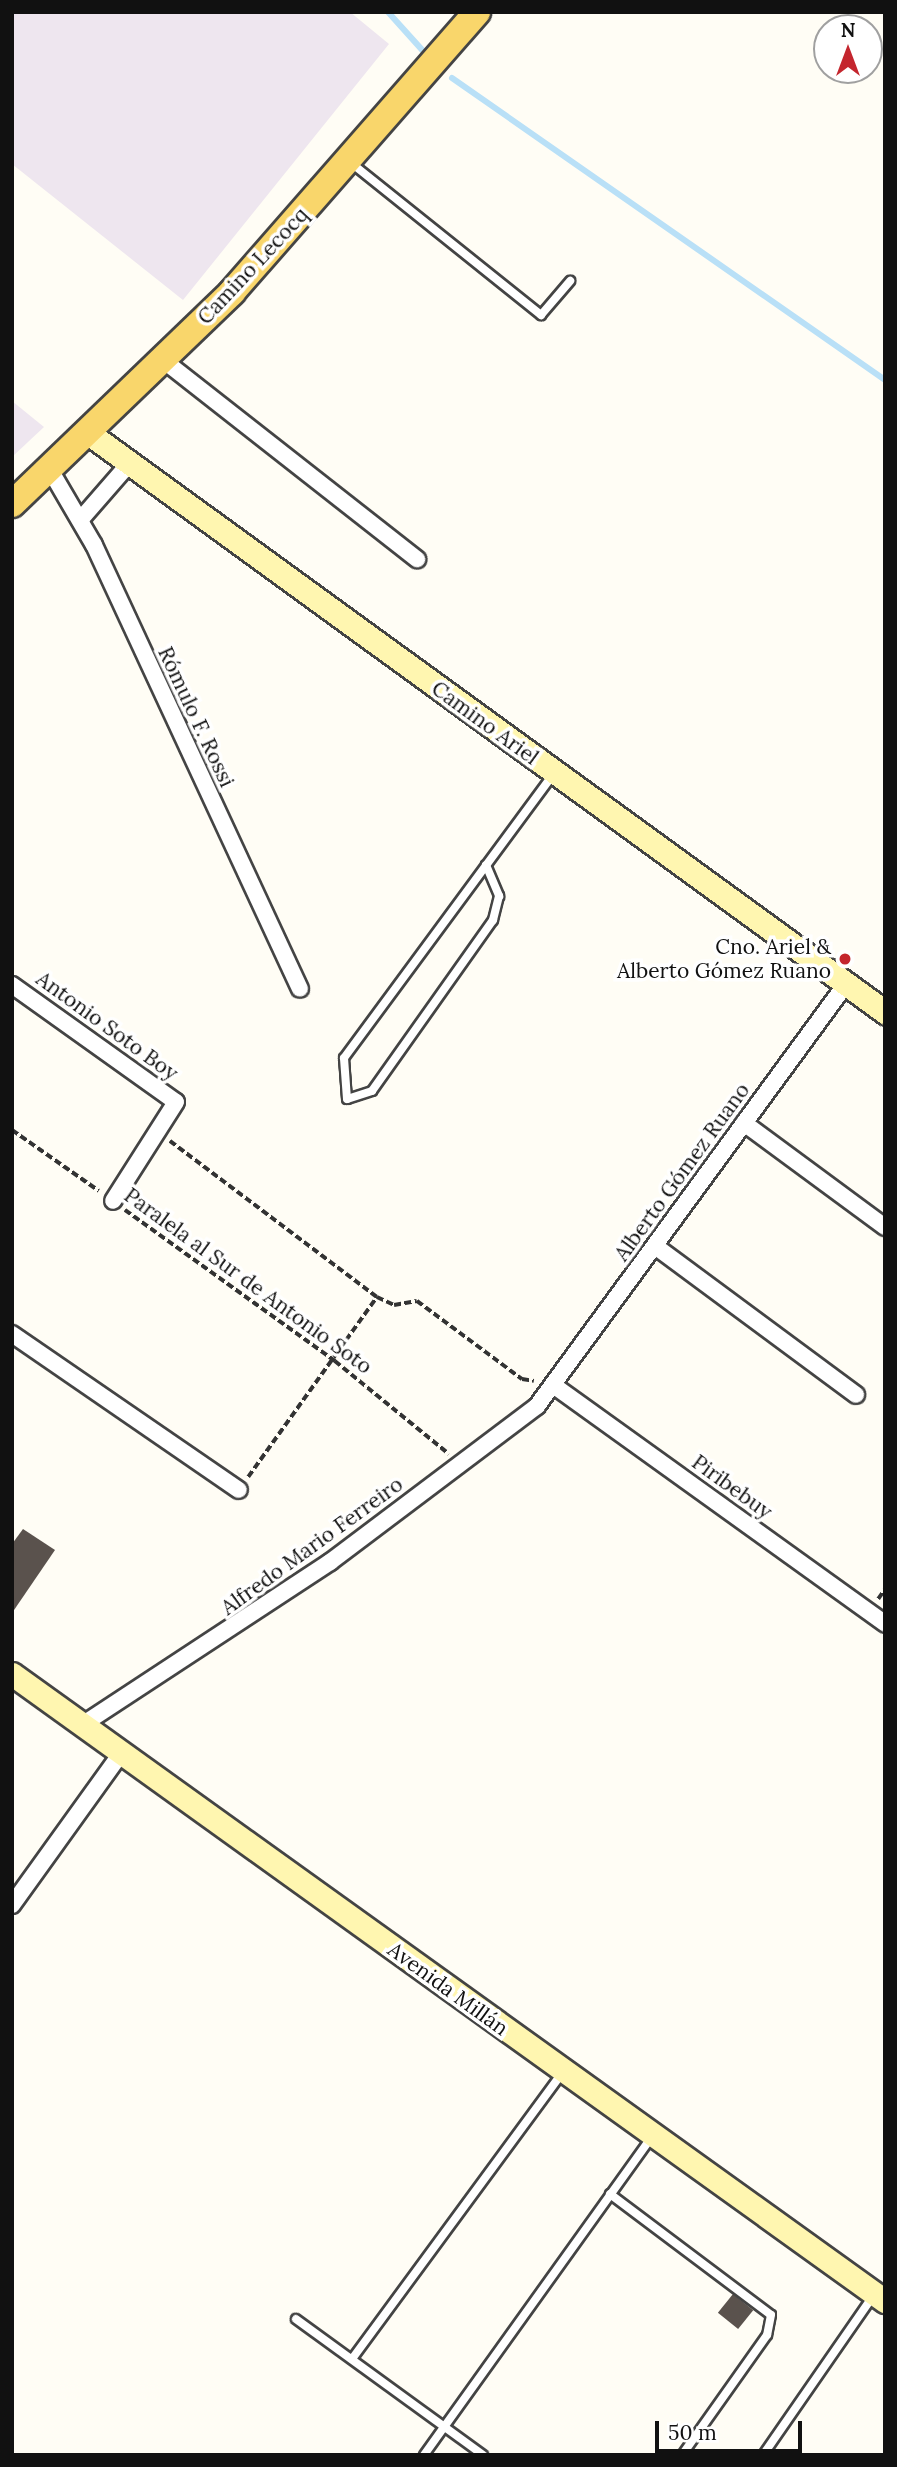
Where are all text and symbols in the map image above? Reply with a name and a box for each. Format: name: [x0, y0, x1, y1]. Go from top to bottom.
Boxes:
north arrow: [813, 14, 883, 84]
text: N: [841, 18, 855, 42]
street label: Camino Lecocq: [192, 202, 314, 330]
street label: Rómulo F. Rossi: [153, 643, 239, 791]
street label: Camino Ariel: [427, 676, 543, 770]
place label: Cno. Ariel & Alberto Gómez Ruano: [617, 934, 831, 984]
marker: Cno. Ariel & Alberto Gómez Ruano: [837, 951, 853, 967]
street label: Antonio Soto Boy: [31, 966, 183, 1086]
street label: Alberto Gómez Ruano: [609, 1078, 755, 1266]
street label: Paralela al Sur de Antonio Soto: [119, 1183, 377, 1379]
street label: Piribebuy: [687, 1449, 777, 1525]
street label: Alfredo Mario Ferreiro: [216, 1472, 408, 1620]
street label: Avenida Millán: [383, 1937, 513, 2041]
scale bar: [659, 2408, 806, 2452]
text: 50 m: [668, 2419, 717, 2446]

